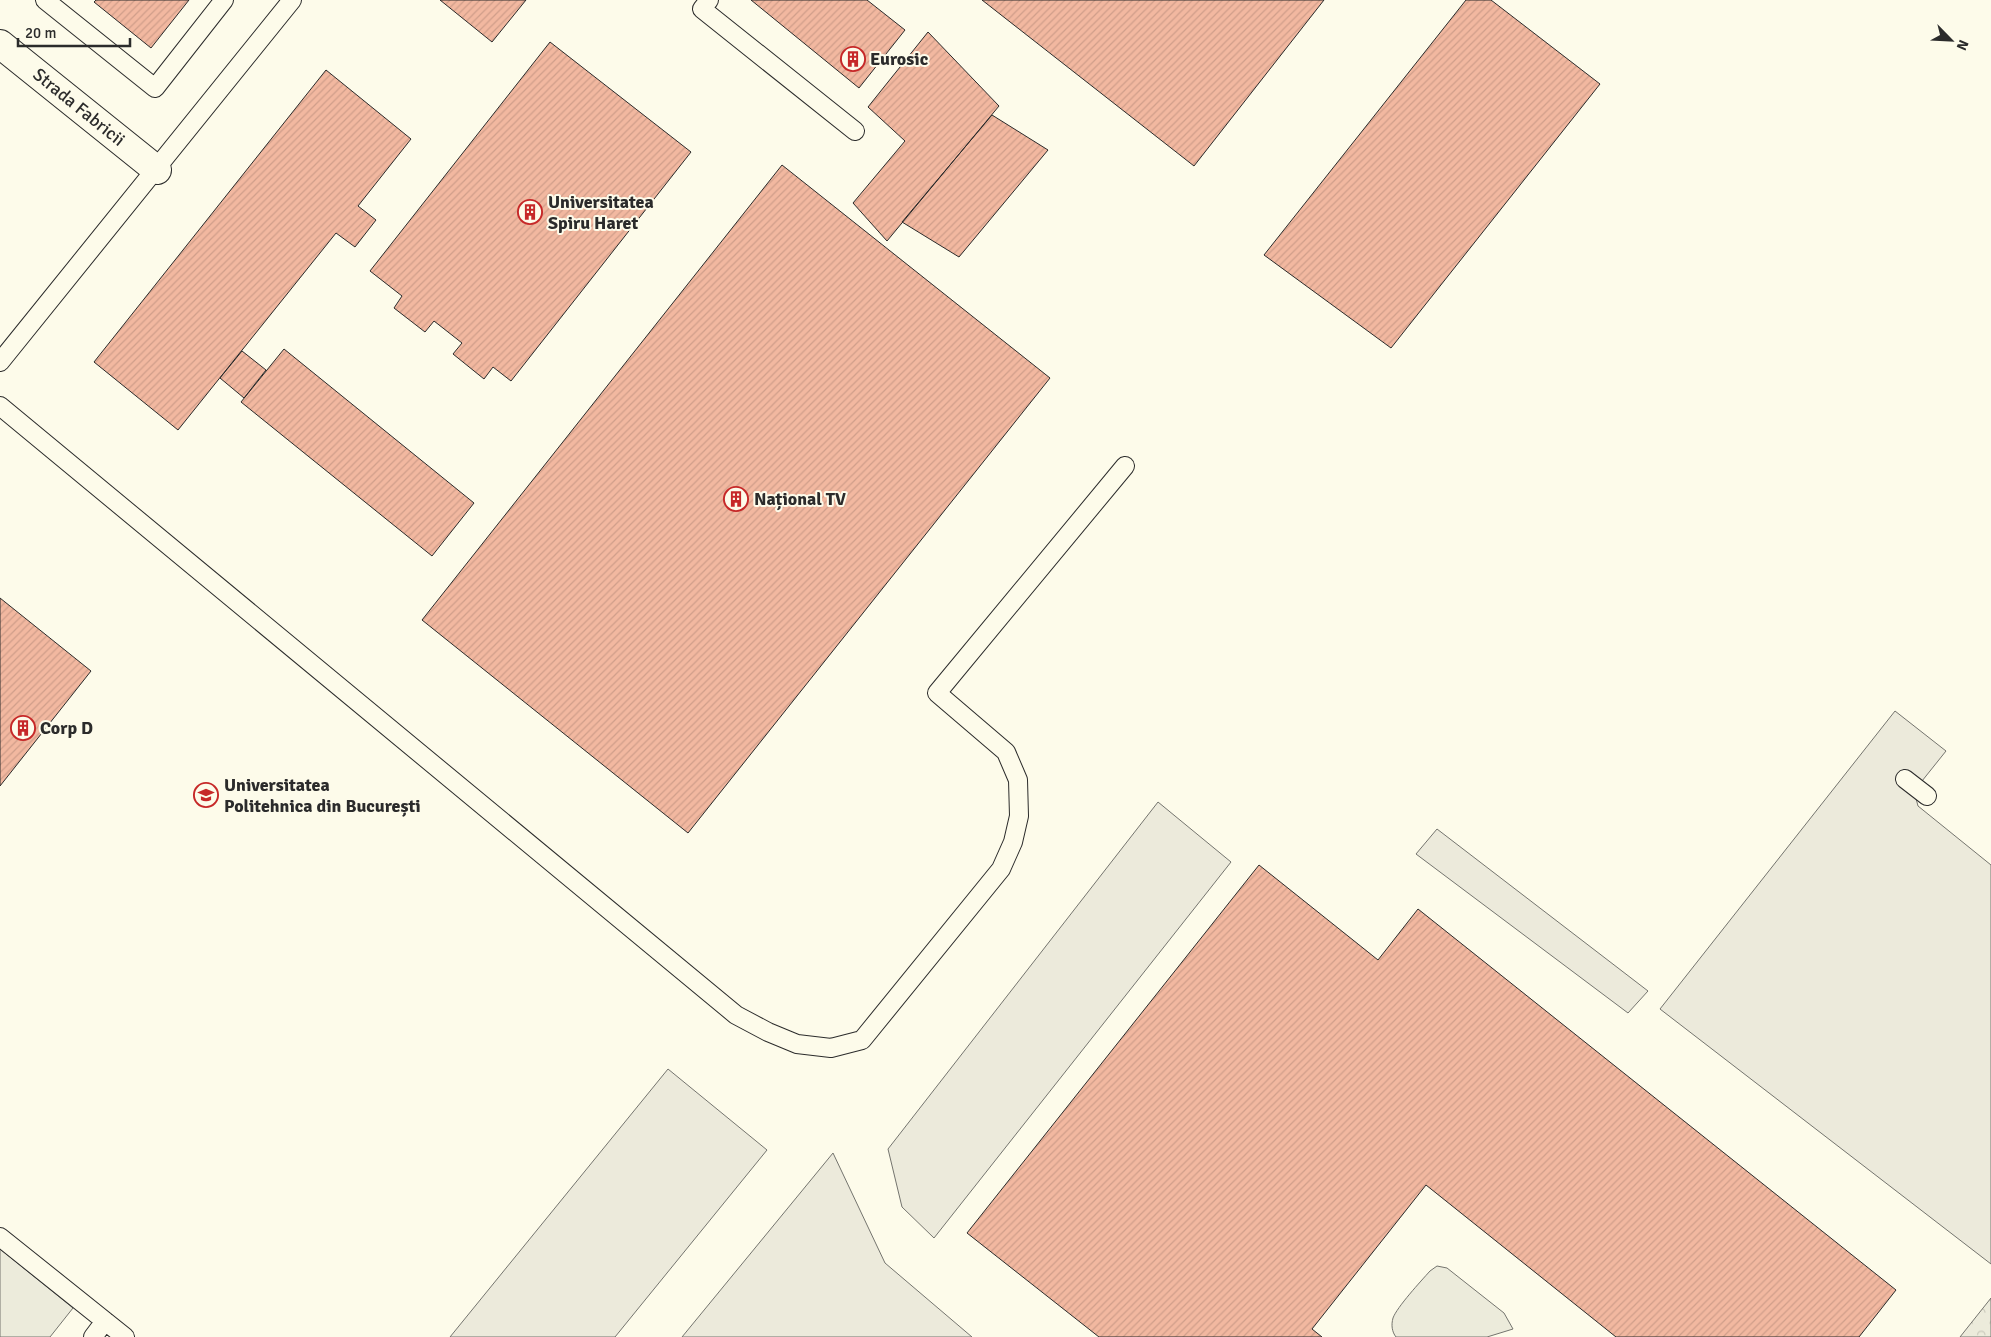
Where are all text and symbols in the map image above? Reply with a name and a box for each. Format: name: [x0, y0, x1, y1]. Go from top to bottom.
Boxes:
scale bar: [18, 15, 130, 47]
north arrow: [1926, 15, 1976, 65]
text: 20 m: [25, 24, 56, 42]
text: N: [1953, 37, 1972, 53]
building icon: Eurosic: [840, 46, 866, 72]
place label: Eurosic: [870, 48, 929, 70]
street label: Strada Fabricii: [29, 63, 129, 151]
place label: Universitatea Spiru Haret: [548, 191, 654, 234]
building icon: Universitatea Spiru Haret: [517, 199, 543, 225]
building icon: Național TV: [723, 486, 749, 512]
place label: Național TV: [754, 488, 846, 511]
building icon: Corp D: [10, 715, 36, 741]
place label: Corp D: [40, 717, 93, 739]
place label: Universitatea Politehnica din București: [224, 774, 421, 817]
school or university icon: Universitatea Politehnica din București: [193, 782, 219, 808]

